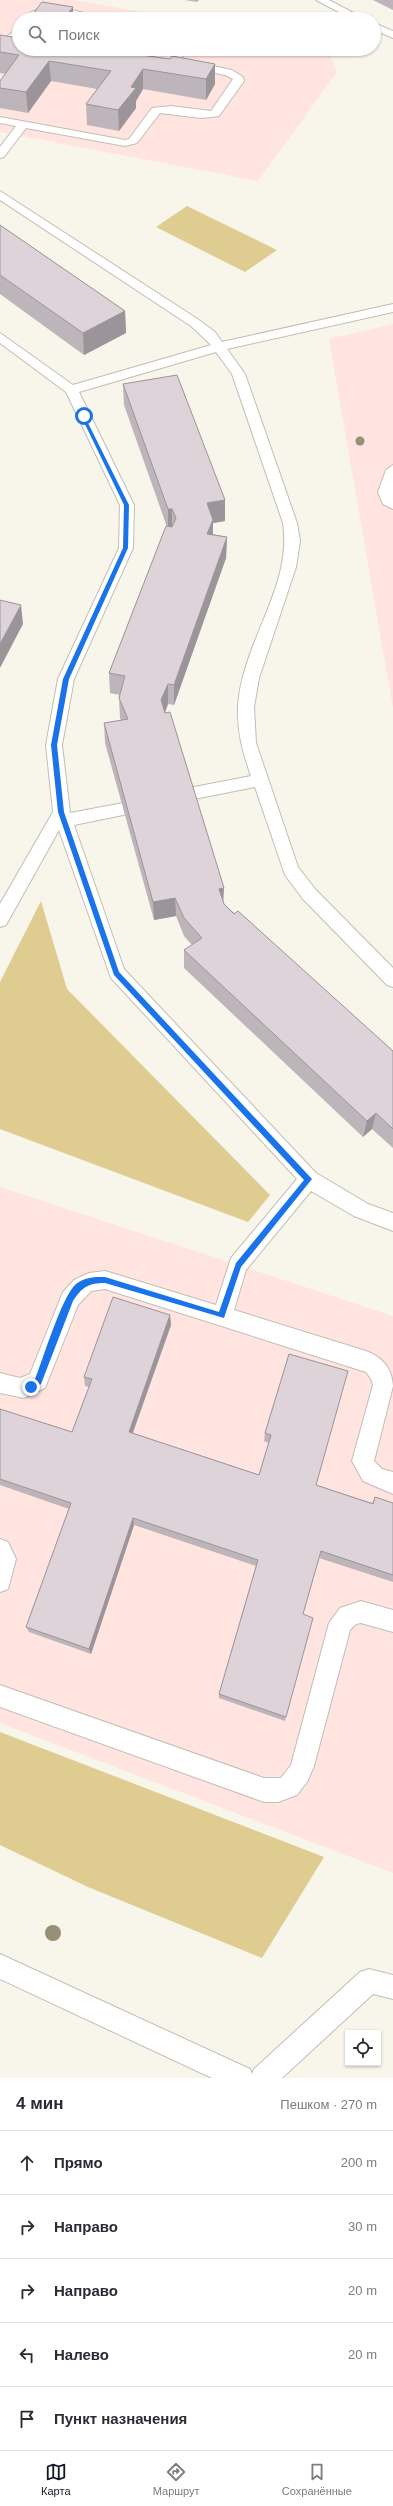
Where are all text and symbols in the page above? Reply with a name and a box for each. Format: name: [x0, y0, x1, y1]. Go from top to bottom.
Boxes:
search box: [12, 12, 381, 56]
icon: search: [26, 23, 48, 45]
text: Поиск: [58, 26, 100, 43]
route start: [75, 407, 93, 425]
route end: [22, 1378, 40, 1396]
map controls: [345, 2030, 381, 2066]
button: locate: [345, 2030, 381, 2066]
text: 4 мин: [16, 2094, 63, 2113]
text: Пешком · 270 m: [280, 2097, 377, 2112]
icon: ahead: [16, 2152, 38, 2174]
text: Прямо: [54, 2154, 103, 2171]
text: 200 m: [341, 2155, 377, 2170]
icon: right: [16, 2216, 38, 2238]
text: Направо: [54, 2218, 118, 2235]
text: 30 m: [348, 2219, 377, 2234]
icon: right: [16, 2280, 38, 2302]
text: Направо: [54, 2282, 118, 2299]
text: 20 m: [348, 2283, 377, 2298]
icon: left: [16, 2344, 38, 2366]
text: Налево: [54, 2346, 109, 2363]
text: 20 m: [348, 2347, 377, 2362]
icon: arrive: [16, 2408, 38, 2430]
text: Пункт назначения: [54, 2410, 187, 2427]
tab: Карта: [41, 2461, 71, 2497]
tab: Маршрут: [153, 2461, 200, 2497]
tab: Сохранённые: [282, 2461, 352, 2497]

